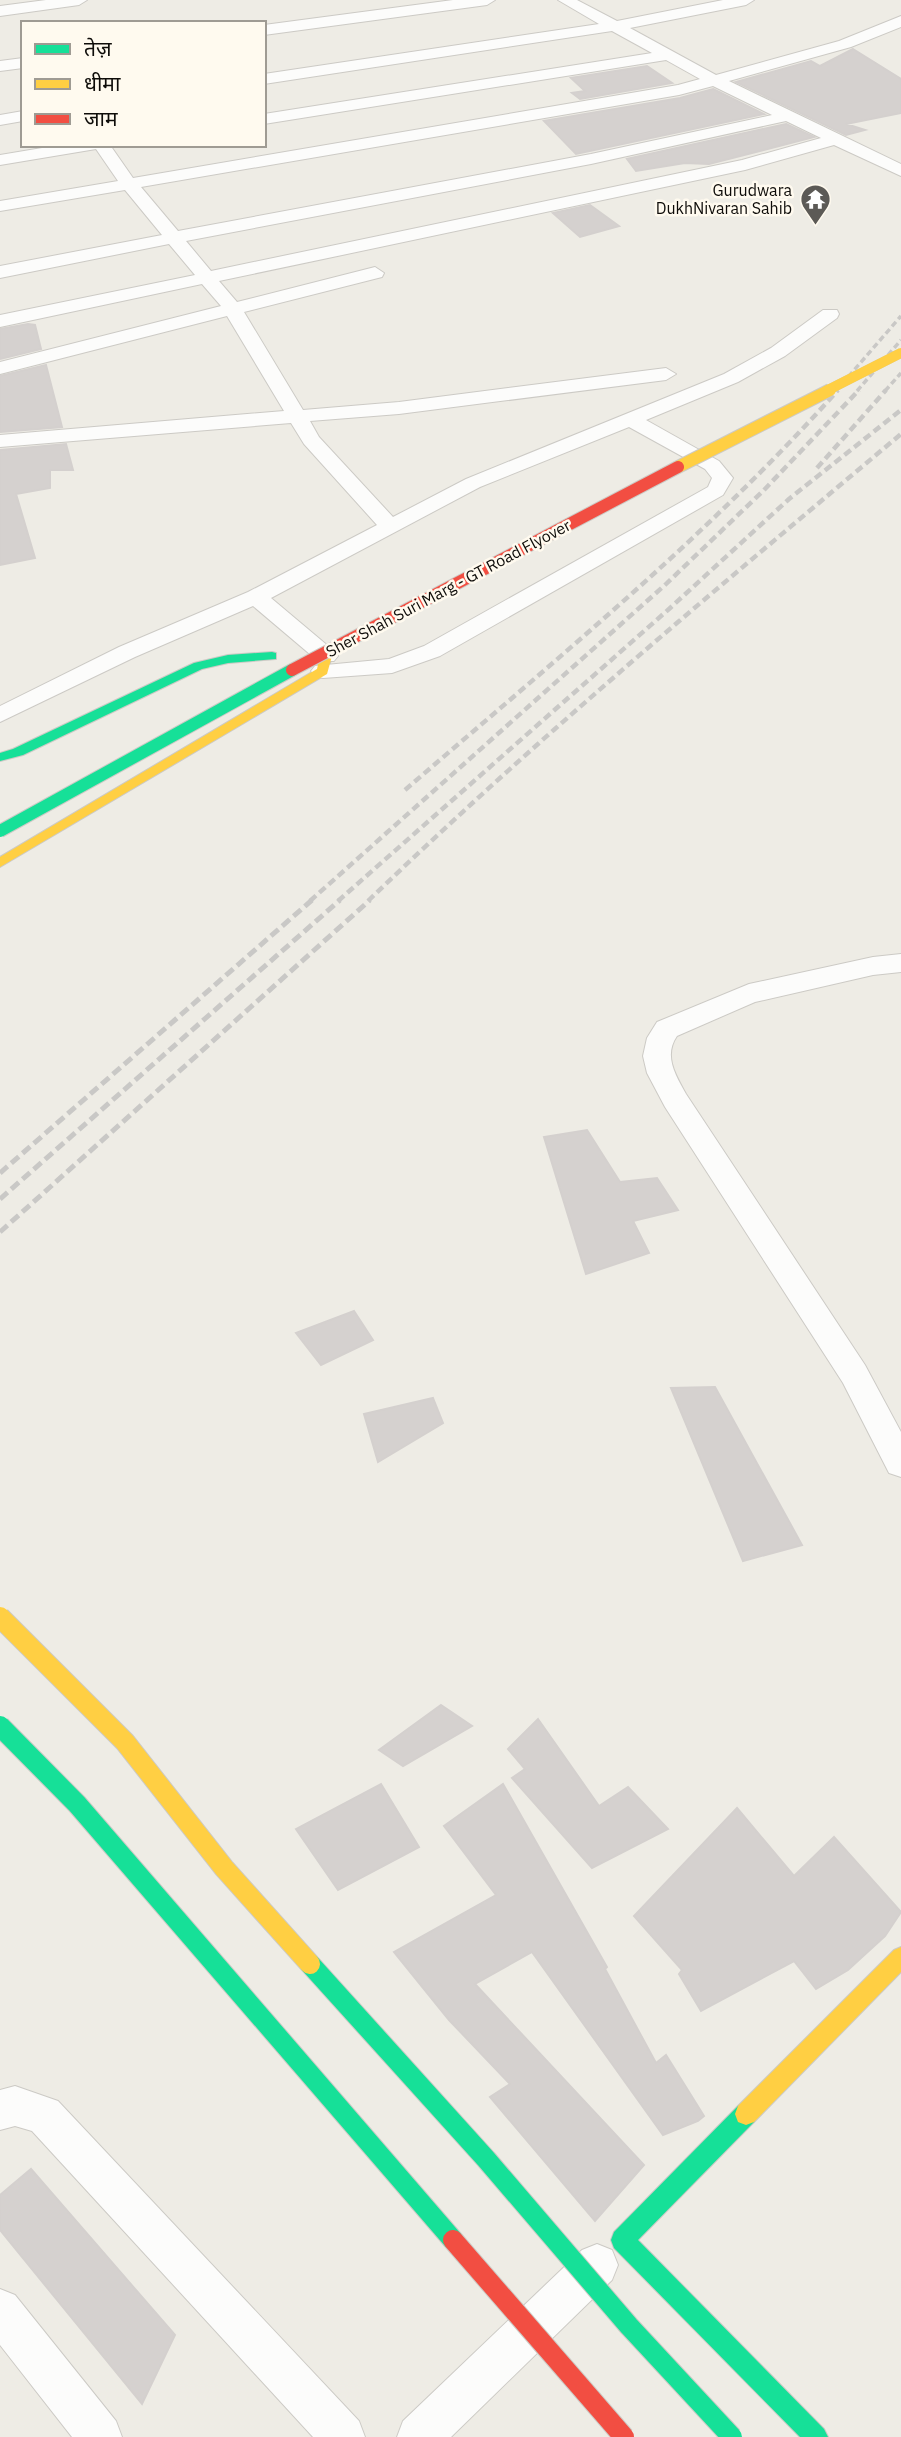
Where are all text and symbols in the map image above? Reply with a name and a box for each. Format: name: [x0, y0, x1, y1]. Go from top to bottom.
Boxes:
legend: [21, 21, 266, 147]
text: तेज़: [84, 34, 112, 62]
text: धीमा: [84, 69, 121, 97]
text: जाम: [84, 104, 118, 132]
place label: Gurudwara DukhNivaran Sahib: [656, 180, 792, 218]
temple icon: Gurudwara DukhNivaran Sahib: [798, 182, 832, 226]
street label: Sher Shah Suri Marg - GT Road Flyover: [322, 515, 574, 661]

